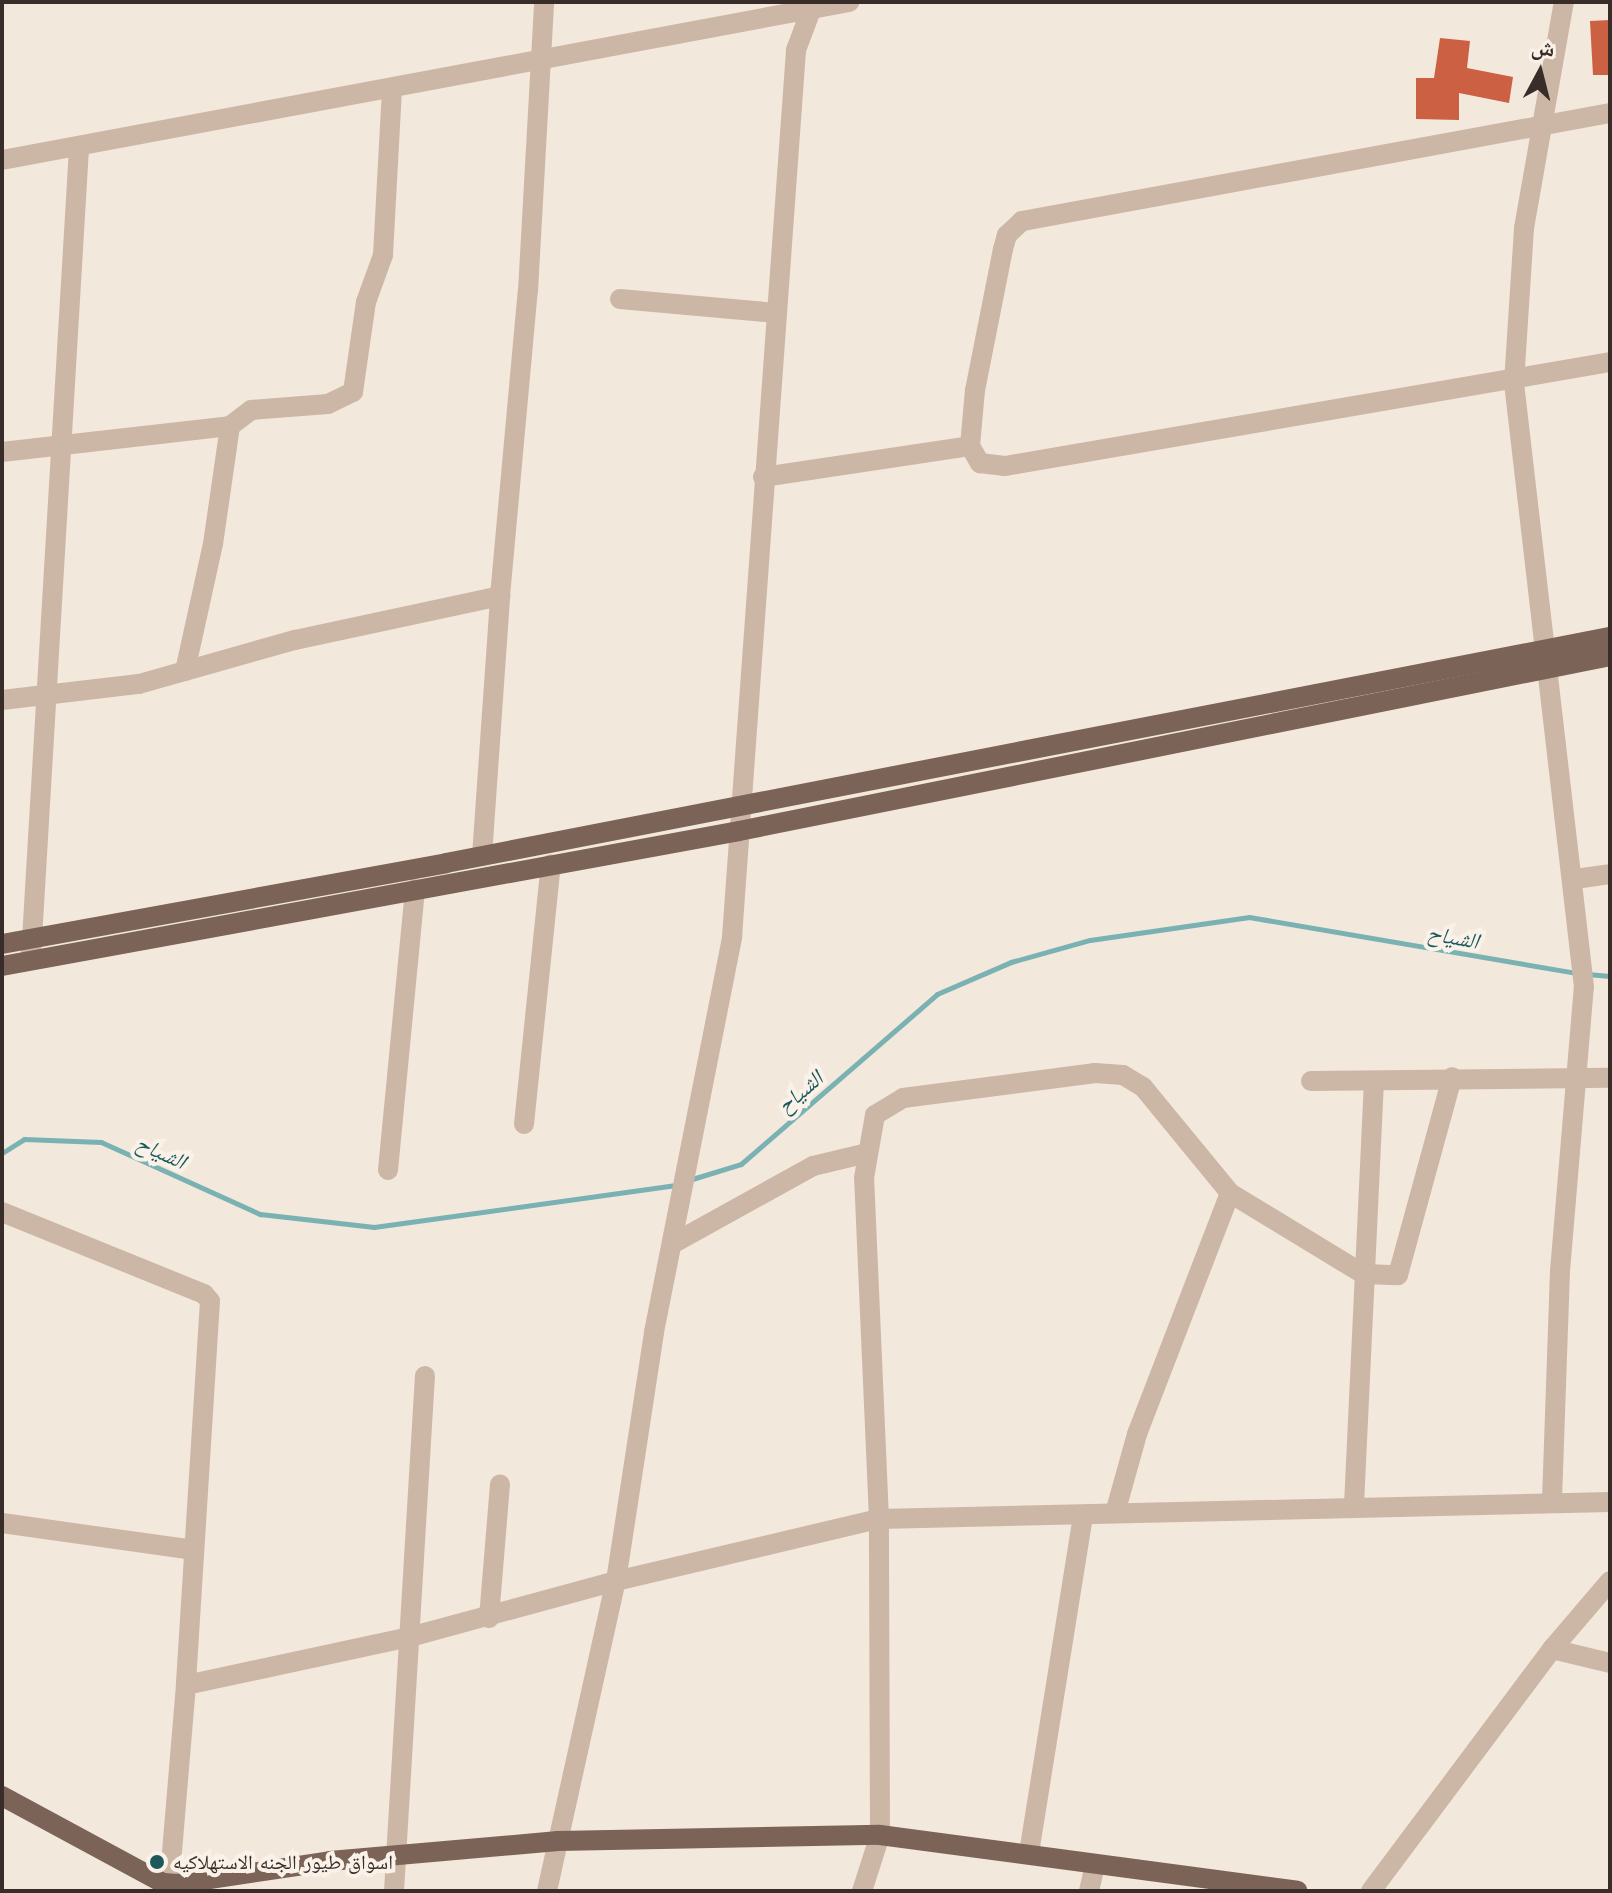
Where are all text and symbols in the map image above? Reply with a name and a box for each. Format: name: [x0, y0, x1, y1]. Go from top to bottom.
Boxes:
north arrow: [1500, 32, 1580, 112]
text: ش: [1530, 34, 1556, 62]
water label: الشياح: [1425, 919, 1481, 955]
water label: الشياح: [772, 1065, 828, 1119]
water label: الشياح: [132, 1129, 190, 1175]
place label: اسواق طيور الجنه الاستهلاكيه: [173, 1850, 393, 1874]
marker: اسواق طيور الجنه الاستهلاكيه: [148, 1853, 166, 1871]

